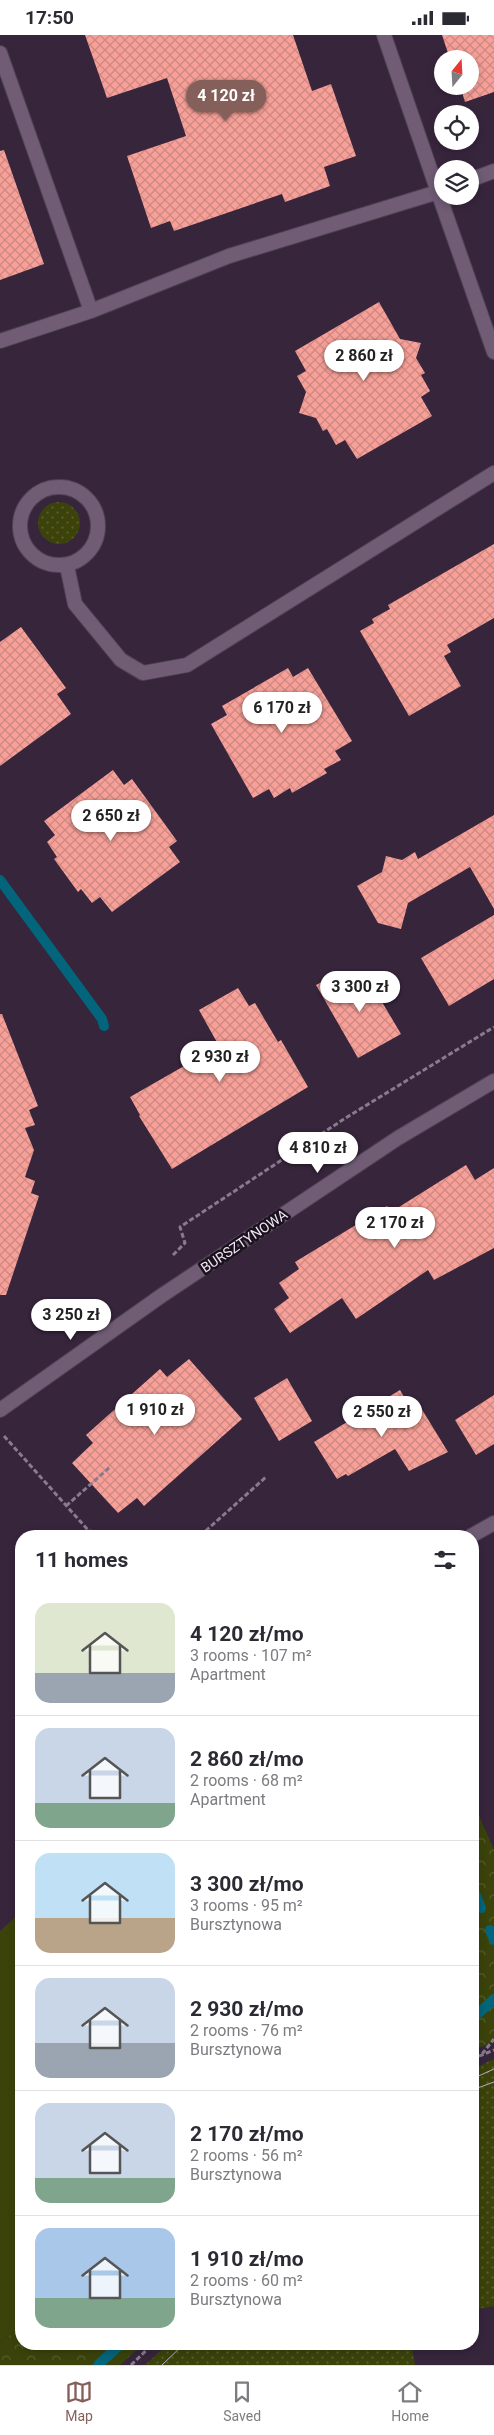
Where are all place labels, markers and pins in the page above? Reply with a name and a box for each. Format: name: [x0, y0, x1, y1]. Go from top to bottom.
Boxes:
pin: 4 120 zł: [174, 79, 278, 122]
pin: 2 860 zł: [312, 339, 416, 382]
pin: 6 170 zł: [230, 691, 334, 734]
pin: 2 650 zł: [59, 799, 163, 842]
pin: 3 300 zł: [308, 971, 412, 1013]
pin: 2 930 zł: [168, 1041, 272, 1083]
pin: 4 810 zł: [266, 1131, 370, 1174]
pin: 2 170 zł: [343, 1207, 447, 1249]
pin: 3 250 zł: [19, 1299, 123, 1341]
pin: 1 910 zł: [103, 1393, 207, 1436]
pin: 2 550 zł: [330, 1395, 434, 1438]

